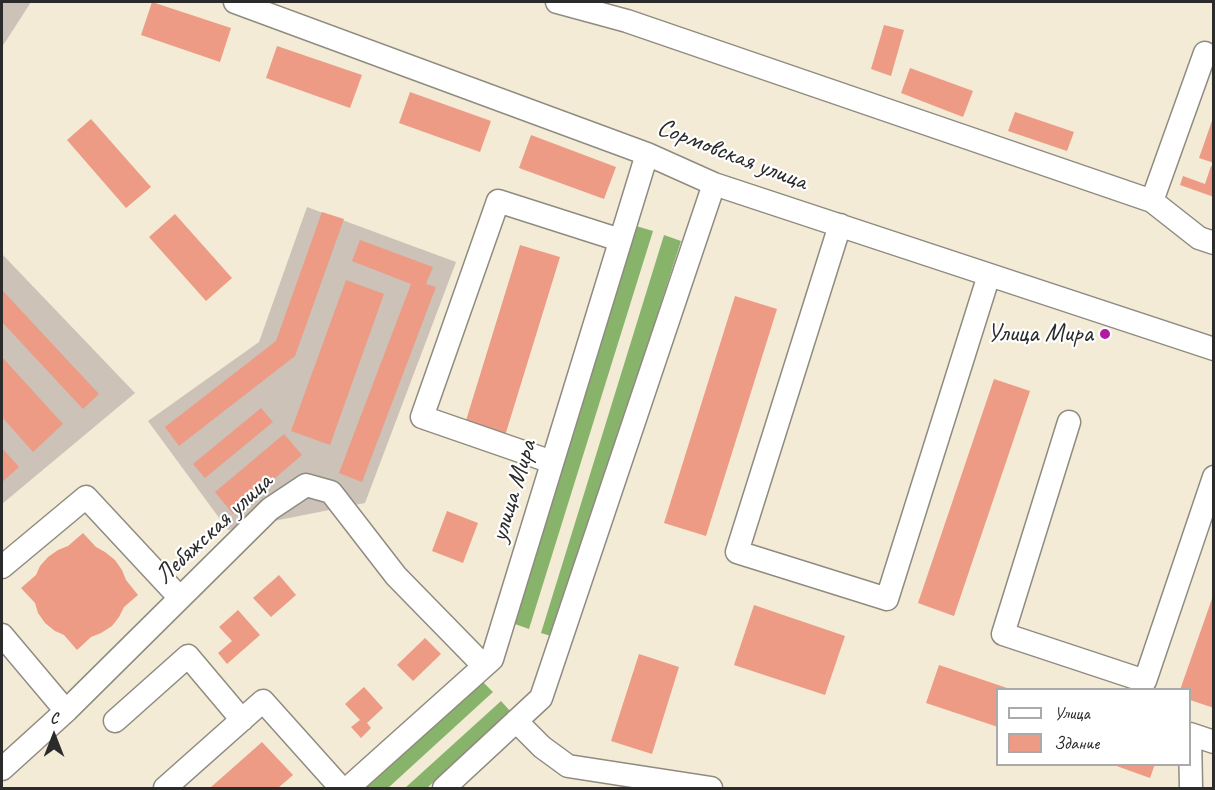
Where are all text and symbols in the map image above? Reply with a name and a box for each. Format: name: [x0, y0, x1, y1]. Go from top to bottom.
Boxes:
street label: Сормовская улица: [653, 112, 811, 198]
place label: Улица Мира: [987, 318, 1093, 350]
marker: Улица Мира: [1098, 327, 1112, 341]
street label: улица Мира: [484, 436, 544, 546]
street label: Лебяжская улица: [149, 467, 279, 591]
legend: [996, 688, 1191, 766]
text: Улица: [1054, 702, 1090, 724]
north arrow: [24, 706, 84, 766]
text: С: [50, 708, 58, 728]
text: Здание: [1054, 732, 1099, 754]

